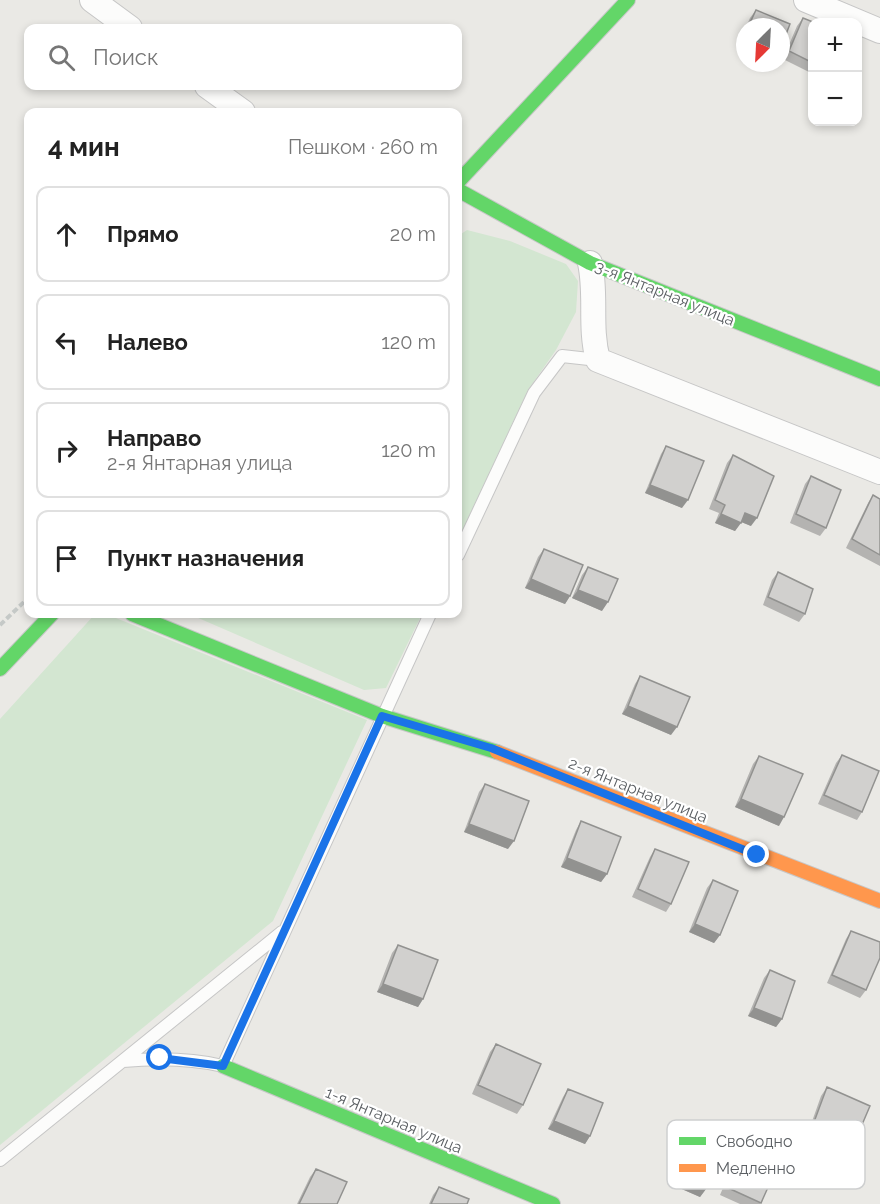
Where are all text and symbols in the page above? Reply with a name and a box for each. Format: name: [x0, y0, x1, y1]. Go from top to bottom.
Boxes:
north arrow: [736, 18, 790, 72]
map controls: [808, 18, 862, 126]
button: +: [808, 18, 862, 72]
search box: [24, 24, 462, 90]
icon: search: [45, 41, 78, 74]
text: Поиск: [93, 44, 158, 70]
button: −: [808, 72, 862, 126]
text: 4 мин: [48, 132, 120, 162]
text: Пешком · 260 m: [288, 135, 438, 159]
icon: ahead: [50, 218, 83, 251]
text: Прямо: [107, 221, 179, 247]
text: 20 m: [390, 222, 436, 246]
street label: 3-я Янтарная улица: [593, 256, 737, 330]
icon: left: [50, 326, 83, 359]
text: Налево: [107, 329, 188, 355]
text: 120 m: [381, 330, 436, 354]
text: Направо: [107, 425, 201, 451]
icon: right: [50, 434, 83, 467]
text: 120 m: [381, 438, 436, 462]
text: 2-я Янтарная улица: [107, 451, 293, 475]
icon: arrive: [50, 542, 83, 575]
text: Пункт назначения: [107, 545, 304, 571]
street label: 2-я Янтарная улица: [566, 753, 710, 827]
route end: [743, 841, 769, 867]
route start: [146, 1044, 172, 1070]
street label: 1-я Янтарная улица: [323, 1083, 465, 1157]
legend: [667, 1120, 865, 1189]
text: Свободно: [716, 1132, 792, 1151]
text: Медленно: [716, 1159, 795, 1178]

